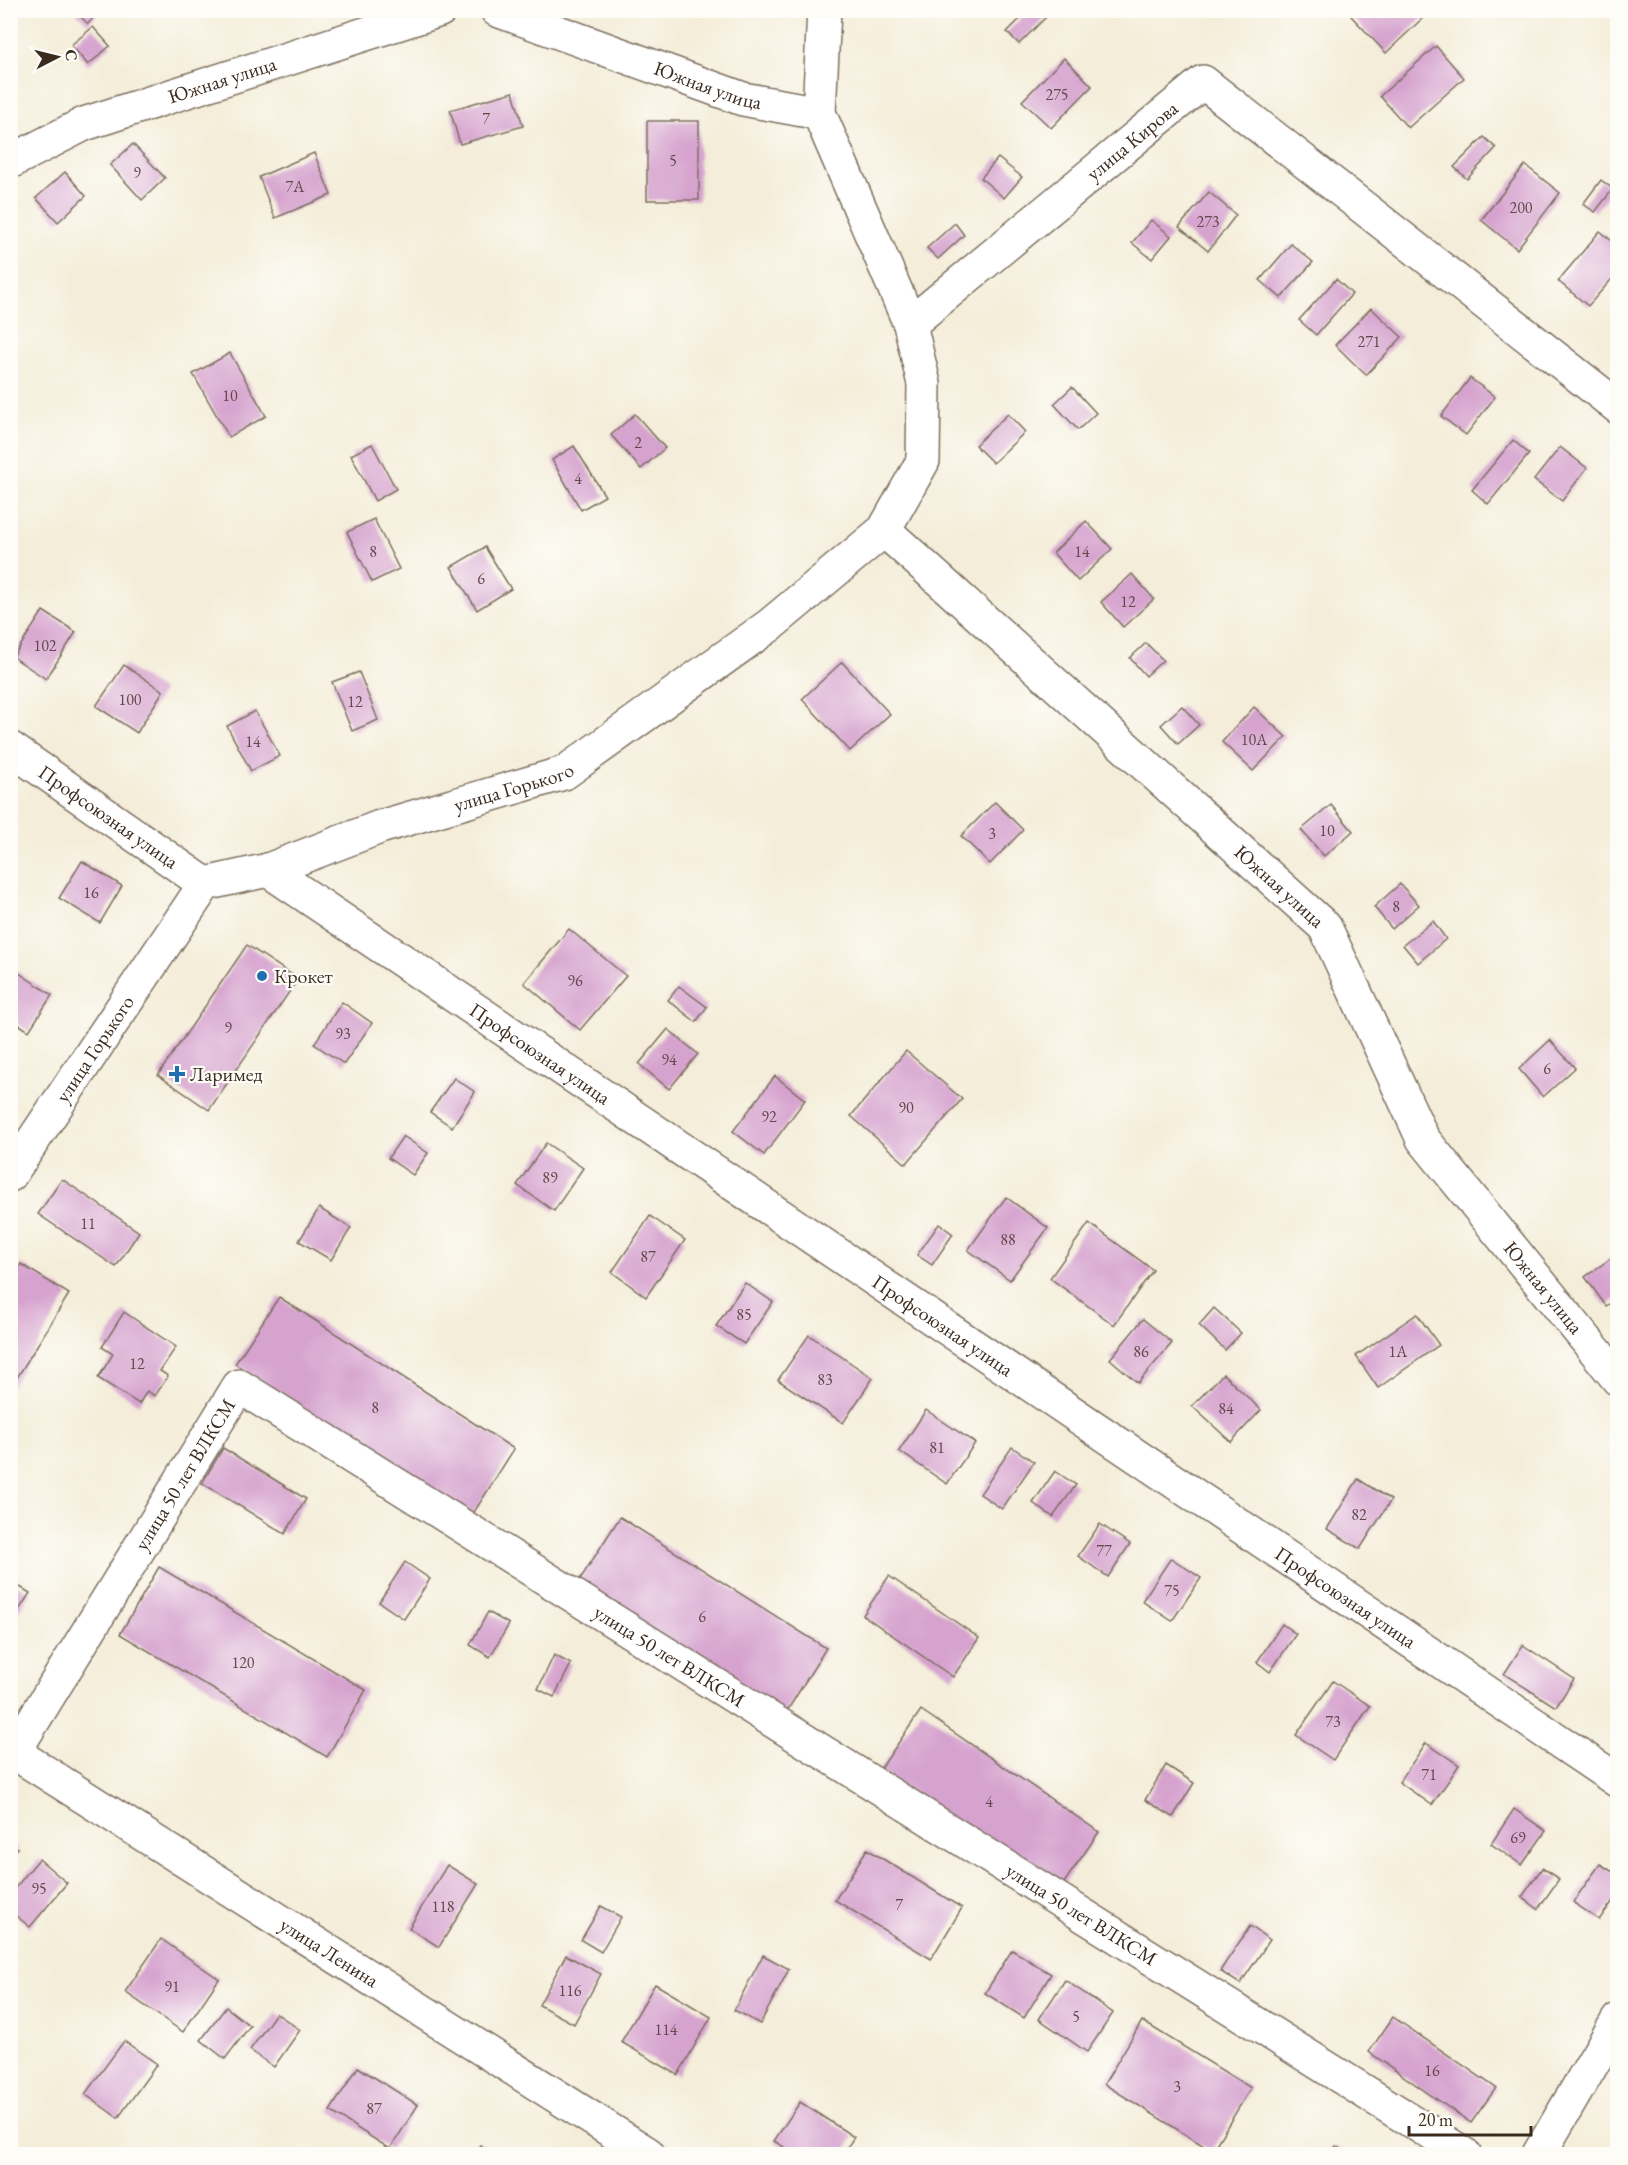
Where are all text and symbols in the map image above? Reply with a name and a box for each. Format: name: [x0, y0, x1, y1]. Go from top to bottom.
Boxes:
north arrow: [27, 27, 87, 87]
text: С: [60, 48, 83, 62]
street label: Южная улица: [164, 50, 280, 109]
street label: Южная улица: [650, 55, 764, 115]
house number: 275: [1045, 84, 1069, 105]
street label: улица Кирова: [1081, 95, 1183, 186]
house number: 7: [482, 108, 490, 129]
house number: 5: [669, 150, 677, 171]
house number: 9: [133, 162, 141, 183]
house number: 7А: [286, 176, 305, 197]
house number: 200: [1509, 197, 1533, 218]
house number: 273: [1196, 211, 1220, 232]
house number: 271: [1357, 331, 1381, 352]
house number: 10: [222, 385, 238, 406]
house number: 2: [634, 432, 642, 453]
house number: 4: [574, 468, 582, 489]
house number: 8: [369, 541, 377, 562]
house number: 14: [1074, 541, 1090, 562]
house number: 6: [477, 568, 485, 589]
house number: 12: [1120, 591, 1136, 612]
house number: 102: [33, 635, 57, 656]
house number: 100: [118, 689, 142, 710]
house number: 12: [347, 691, 363, 712]
house number: 10А: [1241, 729, 1268, 750]
house number: 14: [245, 731, 261, 752]
street label: улица Горького: [451, 757, 579, 818]
street label: Профсоюзная улица: [33, 759, 183, 874]
house number: 10: [1319, 820, 1335, 841]
house number: 3: [988, 823, 996, 844]
street label: Южная улица: [1229, 839, 1330, 933]
house number: 16: [83, 882, 99, 903]
house number: 8: [1392, 896, 1400, 917]
place label: Крокет: [274, 963, 333, 989]
marker: Крокет: [255, 969, 269, 983]
house number: 96: [567, 970, 583, 991]
street label: улица Горького: [49, 990, 140, 1107]
street label: Профсоюзная улица: [464, 997, 615, 1110]
house number: 9: [224, 1017, 232, 1038]
house number: 93: [335, 1023, 351, 1044]
house number: 94: [661, 1049, 677, 1070]
house number: 6: [1543, 1058, 1551, 1079]
place label: Ларимед: [190, 1061, 263, 1087]
marker: Ларимед: [168, 1065, 186, 1083]
house number: 90: [898, 1097, 914, 1118]
house number: 92: [761, 1106, 777, 1127]
house number: 89: [542, 1167, 558, 1188]
house number: 11: [80, 1213, 96, 1234]
house number: 88: [1000, 1229, 1016, 1250]
street label: Южная улица: [1498, 1235, 1589, 1339]
house number: 87: [640, 1246, 656, 1267]
street label: Профсоюзная улица: [867, 1268, 1018, 1382]
house number: 85: [736, 1304, 752, 1325]
house number: 86: [1133, 1341, 1149, 1362]
house number: 1А: [1389, 1341, 1408, 1362]
house number: 12: [129, 1353, 145, 1374]
house number: 83: [817, 1369, 833, 1390]
street label: улица 50 лет ВЛКСМ: [128, 1393, 241, 1555]
house number: 8: [371, 1397, 379, 1418]
house number: 84: [1218, 1398, 1234, 1419]
house number: 81: [929, 1437, 945, 1458]
house number: 82: [1351, 1504, 1367, 1525]
house number: 77: [1096, 1540, 1112, 1561]
street label: Профсоюзная улица: [1270, 1540, 1421, 1654]
house number: 75: [1164, 1580, 1180, 1601]
street label: улица 50 лет ВЛКСМ: [589, 1599, 750, 1713]
house number: 6: [698, 1606, 706, 1627]
house number: 120: [231, 1652, 255, 1673]
house number: 73: [1325, 1711, 1341, 1732]
house number: 71: [1421, 1764, 1437, 1785]
house number: 4: [985, 1791, 993, 1812]
house number: 69: [1510, 1827, 1526, 1848]
street label: улица 50 лет ВЛКСМ: [1001, 1857, 1162, 1971]
house number: 95: [31, 1878, 47, 1899]
house number: 7: [895, 1894, 903, 1915]
house number: 118: [431, 1896, 455, 1917]
street label: улица Ленина: [275, 1911, 384, 1993]
house number: 91: [164, 1976, 180, 1997]
house number: 116: [558, 1980, 582, 2001]
house number: 5: [1072, 2006, 1080, 2027]
house number: 114: [654, 2019, 678, 2040]
house number: 16: [1424, 2060, 1440, 2081]
house number: 3: [1173, 2076, 1181, 2097]
house number: 87: [366, 2098, 382, 2119]
scale bar: [1409, 2099, 1530, 2137]
text: 20 m: [1418, 2108, 1453, 2131]

